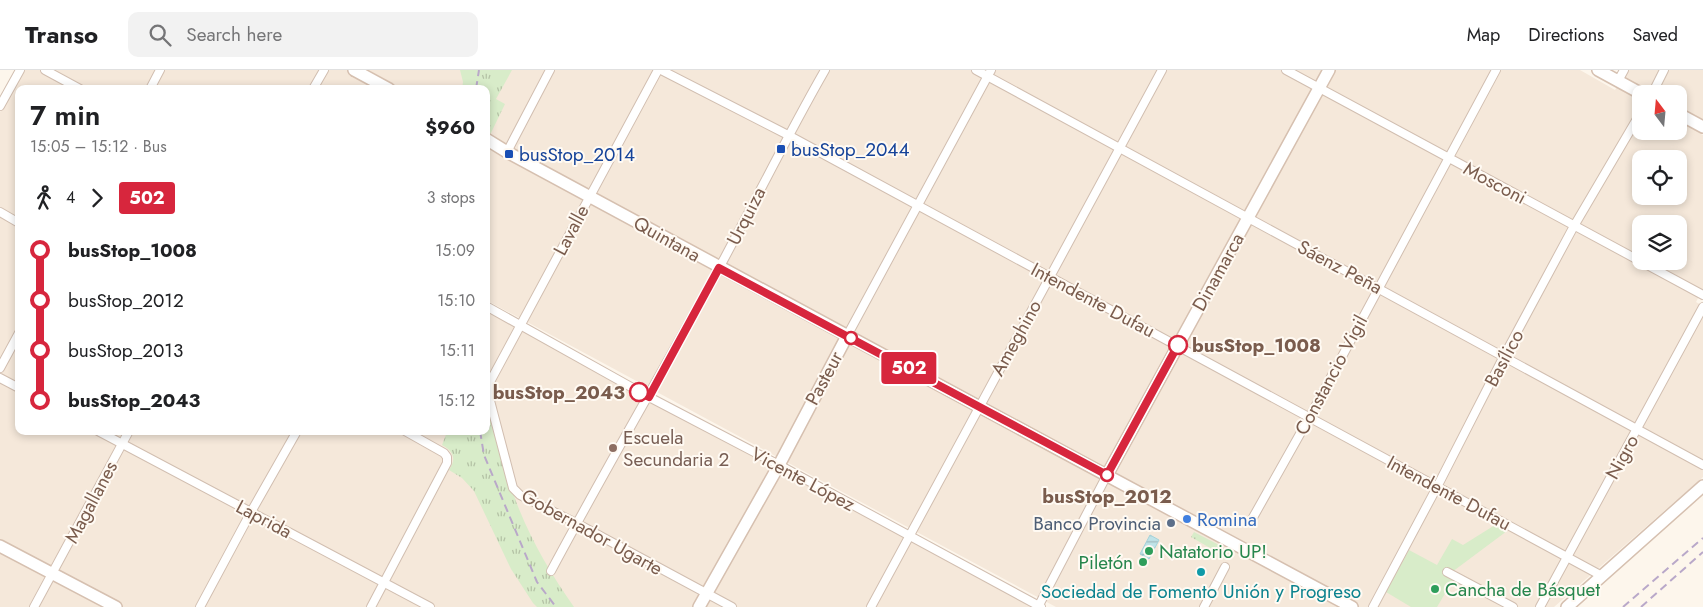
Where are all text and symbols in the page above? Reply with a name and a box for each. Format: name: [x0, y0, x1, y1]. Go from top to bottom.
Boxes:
search box: [128, 12, 478, 57]
text: Transo: [25, 17, 98, 52]
icon: search: [146, 21, 174, 49]
text: Search here: [186, 21, 282, 48]
text: Map: [1467, 22, 1500, 48]
text: Directions: [1528, 22, 1604, 48]
text: Saved: [1632, 22, 1678, 48]
north arrow: [1632, 85, 1688, 140]
map controls: [1632, 85, 1687, 270]
text: 7 min: [30, 95, 100, 136]
text: $960: [425, 114, 475, 141]
text: 15:05 – 15:12 · Bus: [30, 135, 167, 158]
place label: busStop_2044: [791, 136, 910, 163]
place label: busStop_2014: [519, 141, 635, 168]
marker: busStop_2044: [775, 143, 787, 155]
marker: busStop_2014: [503, 148, 515, 160]
button: locate: [1632, 150, 1687, 205]
street label: Mosconi: [1459, 155, 1531, 211]
street label: Urquiza: [720, 182, 772, 250]
icon: walk: [30, 184, 58, 212]
icon: forward: [83, 184, 111, 212]
text: 502: [129, 185, 165, 211]
text: 4: [66, 186, 75, 209]
text: 3 stops: [427, 186, 475, 209]
street label: Lavalle: [546, 200, 596, 260]
street label: Quintana: [629, 210, 705, 268]
button: layers: [1632, 215, 1687, 270]
street label: Dinamarca: [1185, 228, 1251, 316]
street label: Sáenz Peña: [1293, 233, 1387, 301]
text: busStop_1008: [68, 237, 197, 264]
text: 15:09: [435, 239, 475, 262]
street label: Intendente Dufau: [1026, 256, 1160, 344]
text: busStop_2012: [68, 287, 184, 314]
text: 15:10: [437, 289, 475, 312]
street label: Ameghino: [984, 295, 1048, 381]
street label: Constancio Vigil: [1288, 310, 1374, 440]
street label: Basílico: [1478, 325, 1530, 391]
unlabelled marker: [844, 331, 858, 345]
place label: busStop_1008: [1192, 332, 1321, 359]
marker: busStop_1008: [1168, 335, 1188, 355]
text: busStop_2013: [68, 337, 183, 364]
text: 15:11: [440, 339, 475, 362]
street label: Pasteur: [799, 346, 850, 410]
line badge: 502: [880, 352, 938, 384]
text: 502: [891, 355, 927, 381]
place label: busStop_2043: [493, 379, 625, 406]
marker: busStop_2043: [629, 382, 649, 402]
text: busStop_2043: [68, 387, 200, 414]
text: 15:12: [438, 389, 475, 412]
place label: Escuela Secundaria 2: [623, 424, 729, 473]
street label: Nigro: [1599, 430, 1645, 484]
street label: Vicente López: [746, 440, 860, 518]
marker: Escuela Secundaria 2: [607, 442, 619, 454]
street label: Intendente Dufau: [1382, 449, 1516, 537]
street label: Magallanes: [58, 456, 124, 548]
marker: busStop_2012: [1100, 468, 1114, 482]
street label: Gobernador Ugarte: [517, 482, 668, 582]
place label: busStop_2012: [1042, 483, 1172, 510]
street label: Laprida: [231, 493, 297, 545]
place label: Romina: [1197, 506, 1257, 533]
place label: Banco Provincia: [1033, 510, 1161, 537]
marker: Romina: [1181, 513, 1193, 525]
marker: Banco Provincia: [1165, 517, 1177, 529]
place label: Natatorio UP!: [1159, 538, 1267, 565]
marker: Natatorio UP!: [1143, 545, 1155, 557]
place label: Piletón: [1079, 549, 1133, 576]
marker: Piletón: [1137, 556, 1149, 568]
marker: Sociedad de Fomento Unión y Progreso: [1195, 566, 1207, 578]
place label: Cancha de Básquet: [1445, 576, 1600, 603]
place label: Sociedad de Fomento Unión y Progreso: [1041, 578, 1361, 605]
marker: Cancha de Básquet: [1429, 583, 1441, 595]

